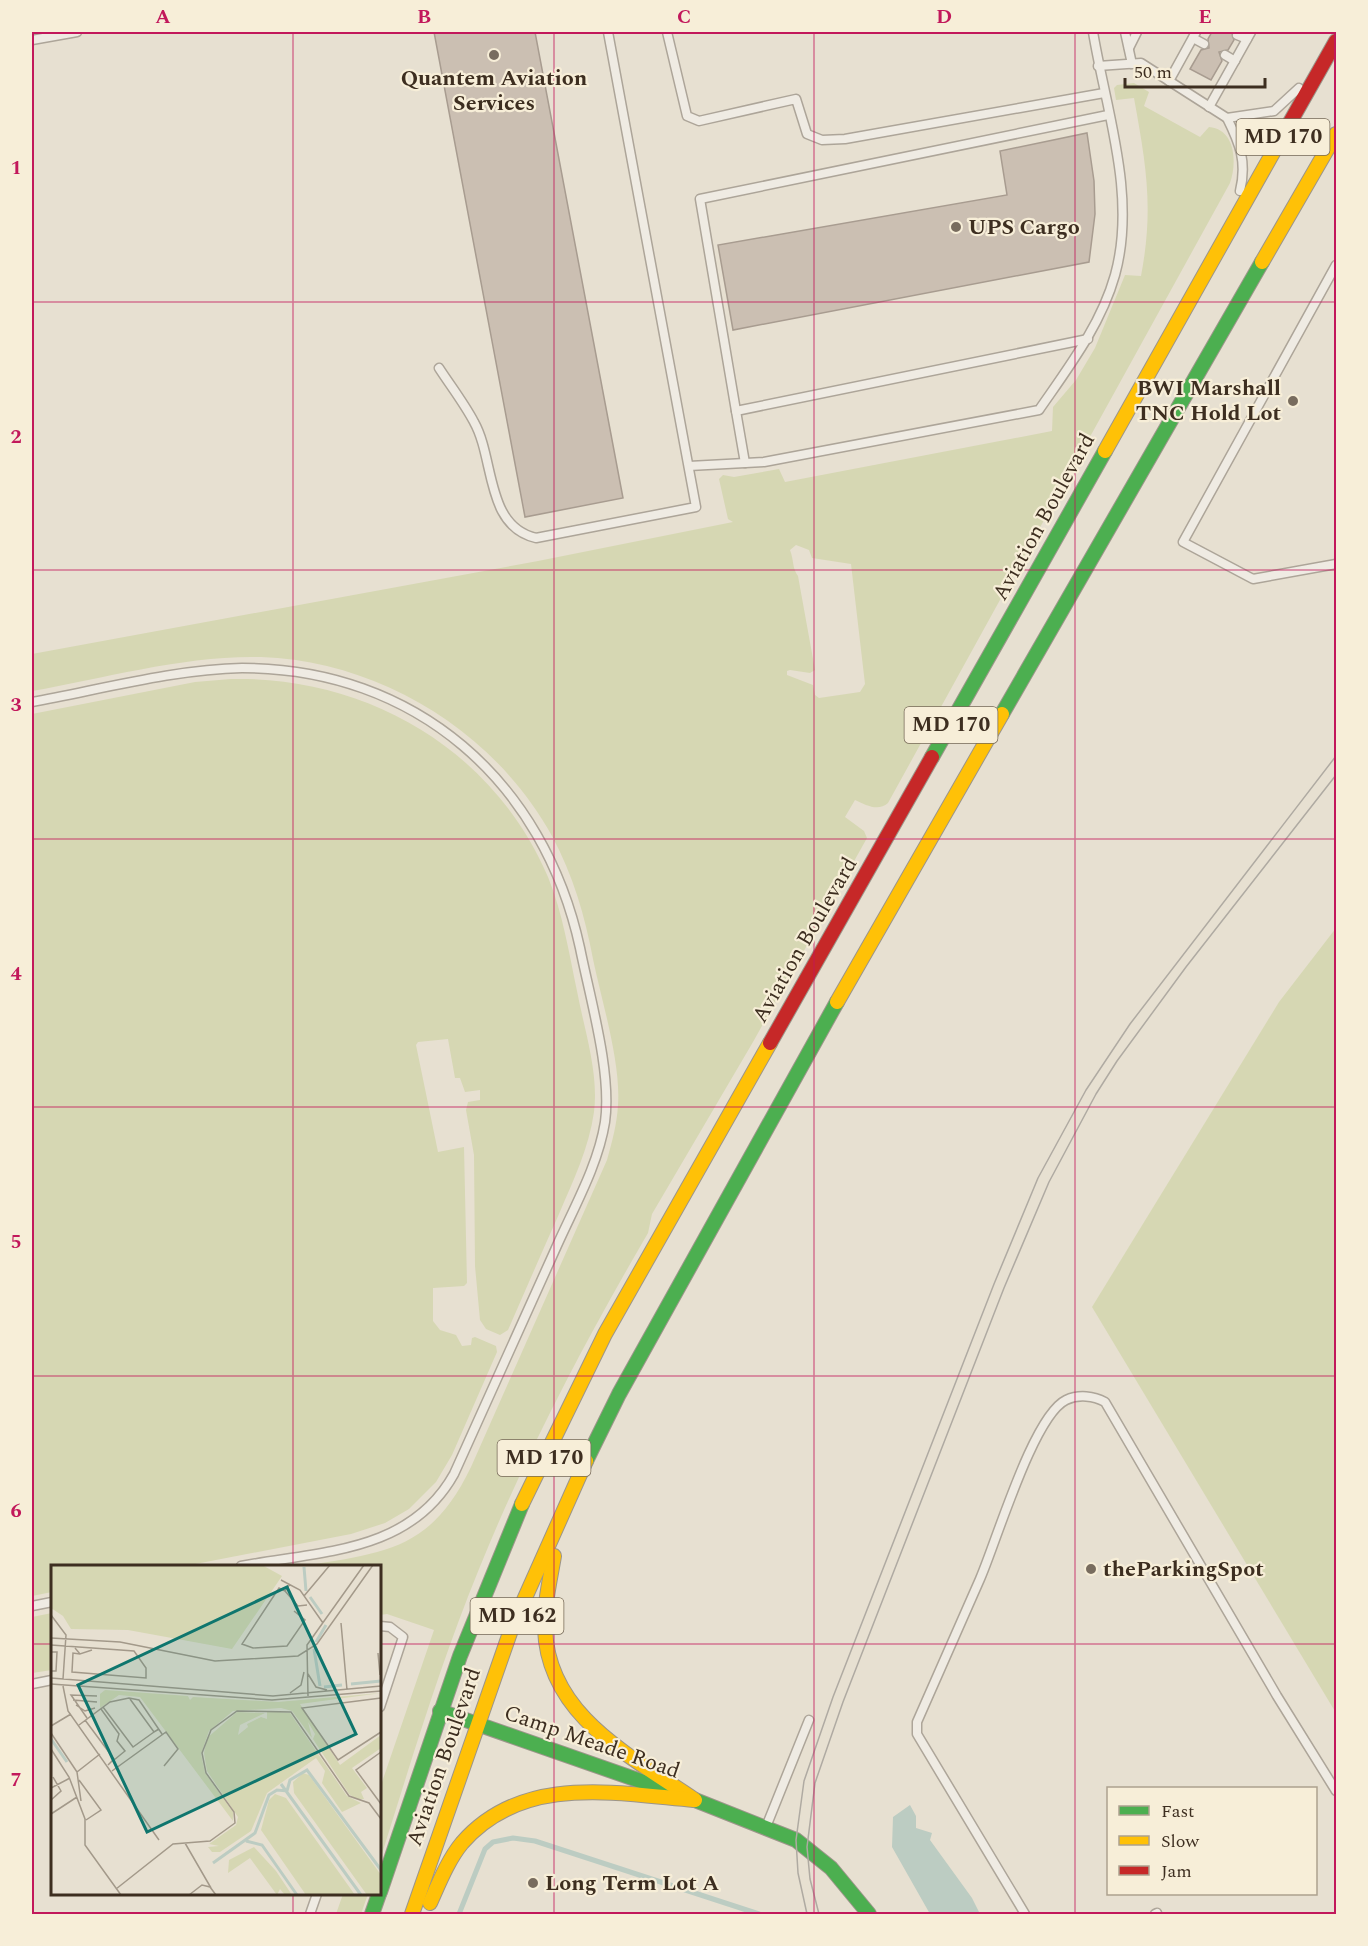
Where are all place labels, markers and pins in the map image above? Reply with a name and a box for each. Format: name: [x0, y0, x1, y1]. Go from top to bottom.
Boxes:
marker: Quantem Aviation Services: [487, 48, 501, 62]
place label: Quantem Aviation Services: [401, 62, 588, 120]
place label: UPS Cargo: [968, 211, 1080, 244]
marker: UPS Cargo: [949, 220, 963, 234]
place label: BWI Marshall TNC Hold Lot: [1136, 372, 1281, 430]
marker: BWI Marshall TNC Hold Lot: [1286, 394, 1300, 408]
place label: theParkingSpot: [1103, 1553, 1264, 1586]
marker: theParkingSpot: [1084, 1562, 1098, 1576]
place label: Long Term Lot A: [545, 1867, 719, 1900]
marker: Long Term Lot A: [526, 1876, 540, 1890]

